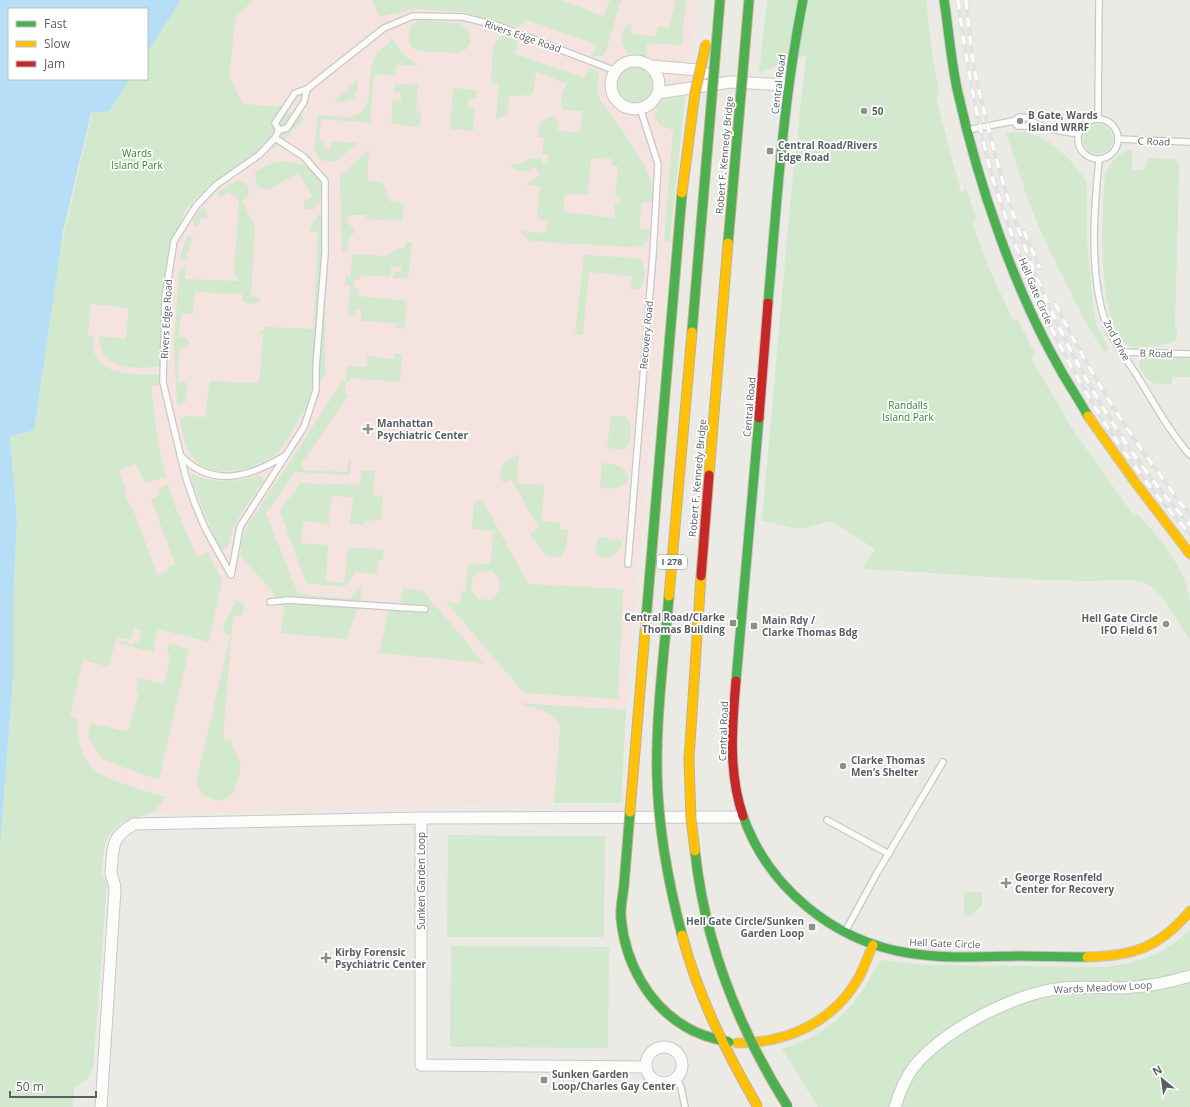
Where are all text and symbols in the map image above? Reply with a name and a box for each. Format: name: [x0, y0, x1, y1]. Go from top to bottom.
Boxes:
legend: [8, 8, 148, 80]
text: Fast: [44, 15, 67, 32]
street label: Rivers Edge Road: [483, 16, 563, 56]
text: Slow: [44, 35, 71, 52]
street label: Central Road: [767, 53, 789, 115]
text: Jam: [43, 55, 65, 72]
street label: Robert F. Kennedy Bridge: [712, 95, 736, 214]
place label: 50: [872, 104, 884, 118]
marker: 50: [859, 106, 869, 116]
place label: B Gate, Wards Island WRRF: [1028, 108, 1098, 134]
marker: B Gate, Wards Island WRRF: [1015, 116, 1025, 126]
street label: C Road: [1137, 133, 1171, 149]
place label: Central Road/Rivers Edge Road: [778, 138, 878, 164]
park label: Wards Island Park: [111, 146, 163, 172]
marker: Central Road/Rivers Edge Road: [765, 146, 775, 156]
street label: Hell Gate Circle: [1016, 256, 1056, 327]
street label: Rivers Edge Road: [157, 279, 175, 359]
street label: Recovery Road: [636, 300, 656, 370]
street label: 2nd Drive: [1100, 317, 1134, 364]
street label: B Road: [1139, 345, 1173, 361]
street label: Central Road: [739, 376, 759, 438]
park label: Randalls Island Park: [882, 398, 934, 424]
place label: Manhattan Psychiatric Center: [377, 416, 469, 442]
street label: Robert F. Kennedy Bridge: [685, 418, 709, 537]
marker: Manhattan Psychiatric Center: [362, 423, 374, 435]
road number: I 278: [657, 555, 687, 569]
place label: Central Road/Clarke Thomas Building: [624, 610, 725, 636]
place label: Hell Gate Circle IFO Field 61: [1082, 611, 1158, 637]
place label: Main Rdy / Clarke Thomas Bdg: [762, 613, 858, 639]
marker: Central Road/Clarke Thomas Building: [728, 618, 738, 628]
marker: Hell Gate Circle IFO Field 61: [1161, 619, 1171, 629]
marker: Main Rdy / Clarke Thomas Bdg: [749, 621, 759, 631]
street label: Central Road: [715, 701, 731, 761]
place label: Clarke Thomas Men’s Shelter: [851, 753, 925, 779]
marker: Clarke Thomas Men’s Shelter: [838, 761, 848, 771]
street label: Sunken Garden Loop: [414, 832, 428, 930]
place label: George Rosenfeld Center for Recovery: [1015, 870, 1114, 896]
marker: George Rosenfeld Center for Recovery: [1000, 877, 1012, 889]
place label: Hell Gate Circle/Sunken Garden Loop: [686, 914, 804, 940]
marker: Hell Gate Circle/Sunken Garden Loop: [807, 922, 817, 932]
street label: Hell Gate Circle: [909, 935, 981, 951]
place label: Kirby Forensic Psychiatric Center: [335, 945, 427, 971]
marker: Kirby Forensic Psychiatric Center: [320, 952, 332, 964]
street label: Wards Meadow Loop: [1054, 977, 1152, 997]
north arrow: [1142, 1059, 1182, 1099]
text: N: [1149, 1061, 1164, 1079]
place label: Sunken Garden Loop/Charles Gay Center: [552, 1067, 676, 1093]
scale bar: [10, 1073, 96, 1099]
marker: Sunken Garden Loop/Charles Gay Center: [539, 1075, 549, 1085]
text: 50 m: [16, 1078, 44, 1095]

